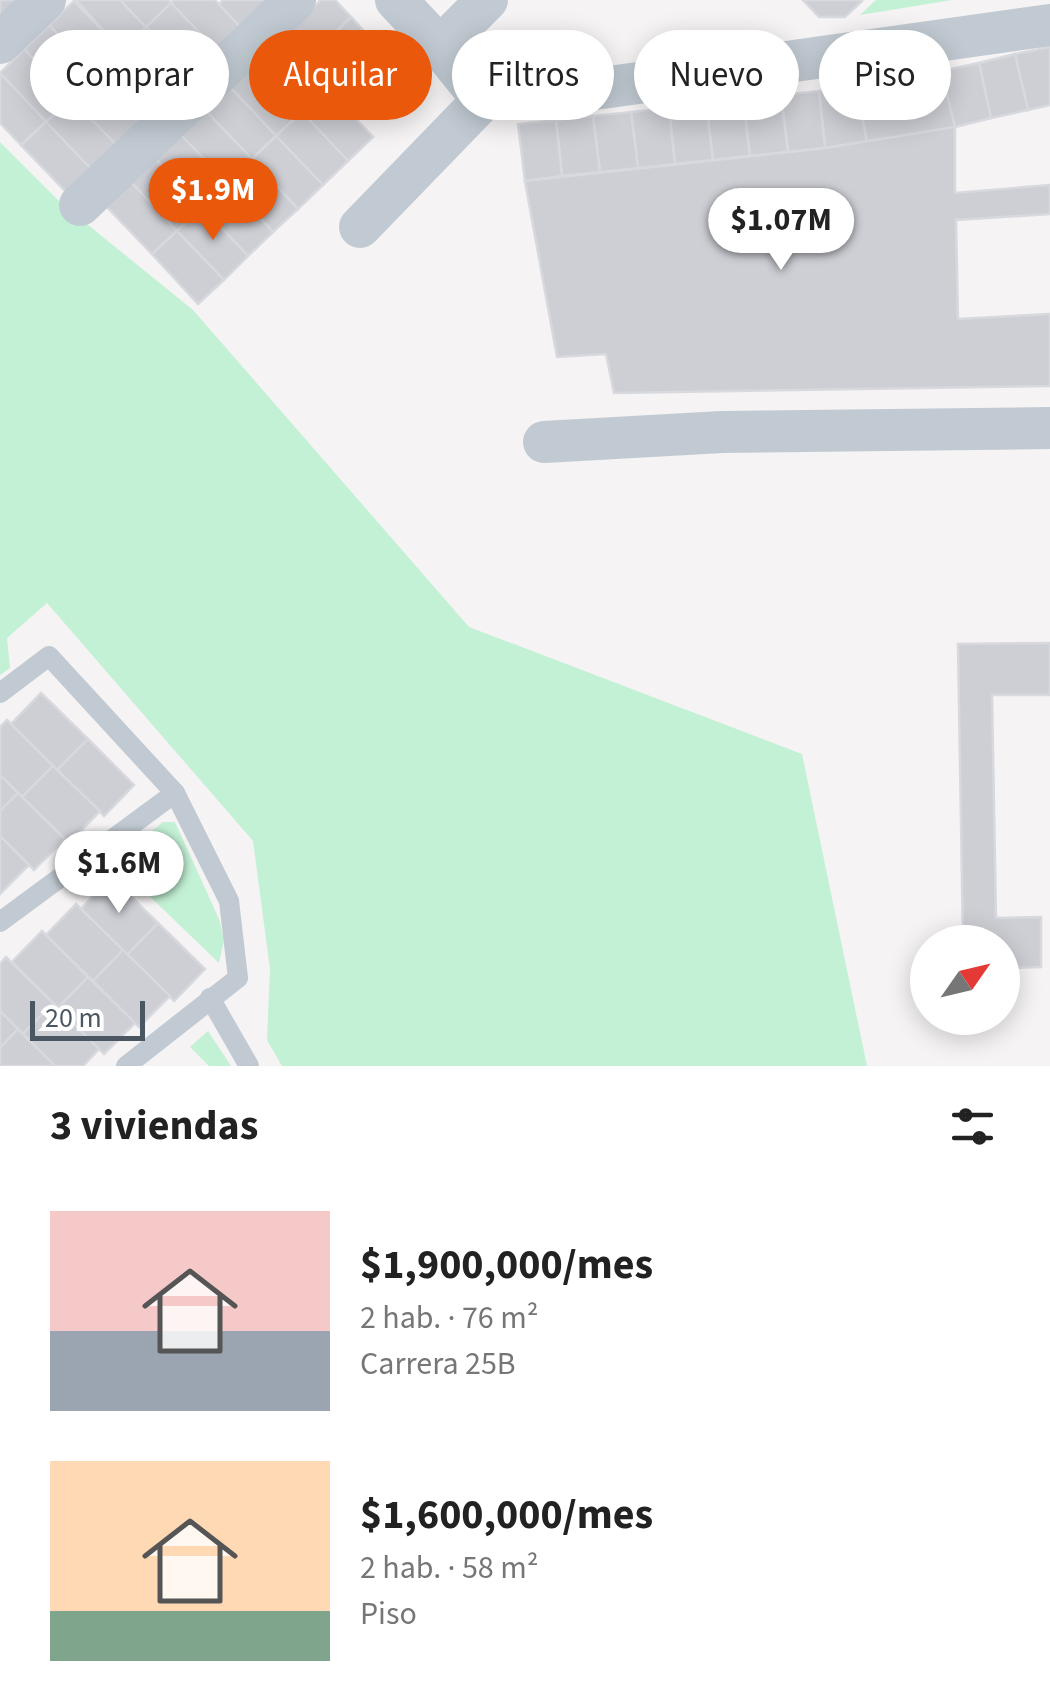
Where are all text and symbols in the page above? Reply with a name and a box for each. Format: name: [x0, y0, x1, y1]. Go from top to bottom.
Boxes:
chip: Comprar: [30, 30, 229, 120]
chip: Alquilar: [249, 30, 432, 120]
chip: Filtros: [452, 30, 614, 120]
chip: Nuevo: [634, 30, 799, 120]
chip: Piso: [819, 30, 951, 120]
pin: $1.9M: [143, 158, 283, 243]
text: $1.9M: [171, 167, 255, 213]
pin: $1.07M: [700, 188, 862, 273]
text: $1.07M: [730, 197, 832, 243]
pin: $1.6M: [49, 831, 189, 916]
text: $1.6M: [77, 840, 161, 886]
north arrow: [910, 925, 1020, 1035]
map controls: [910, 925, 1020, 1035]
scale bar: [30, 996, 145, 1040]
text: 20 m: [45, 998, 102, 1038]
text: 3 viviendas: [50, 1096, 258, 1156]
icon: filters: [945, 1099, 1000, 1154]
text: $1,900,000/mes: [360, 1235, 653, 1295]
icon: home: [130, 1251, 250, 1371]
text: 2 hab. · 76 m²: [360, 1295, 538, 1341]
text: Carrera 25B: [360, 1341, 516, 1387]
text: $1,600,000/mes: [360, 1485, 653, 1545]
icon: home: [130, 1501, 250, 1621]
text: 2 hab. · 58 m²: [360, 1545, 538, 1591]
text: Piso: [360, 1591, 417, 1637]

